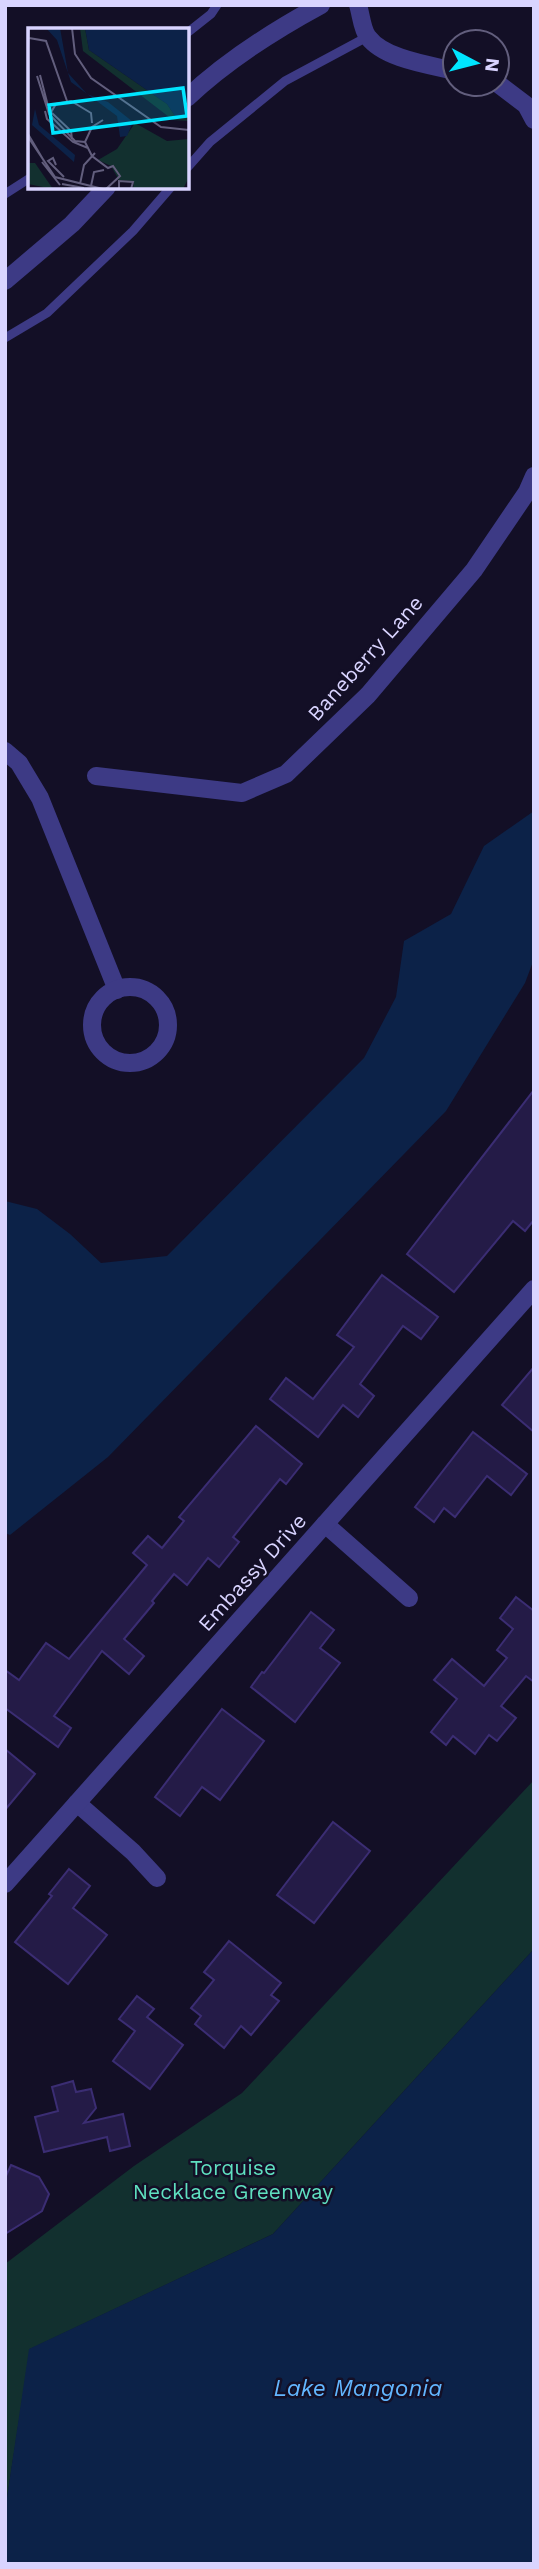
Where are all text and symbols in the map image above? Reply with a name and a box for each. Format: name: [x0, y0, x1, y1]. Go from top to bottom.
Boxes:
inset map: [28, 28, 189, 189]
north arrow: [441, 28, 511, 98]
text: N: [480, 57, 505, 73]
street label: Baneberry Lane: [302, 590, 428, 726]
street label: Embassy Drive: [193, 1508, 311, 1636]
park label: Torquise Necklace Greenway: [133, 2155, 333, 2204]
water label: Lake Mangonia: [274, 2375, 442, 2402]

